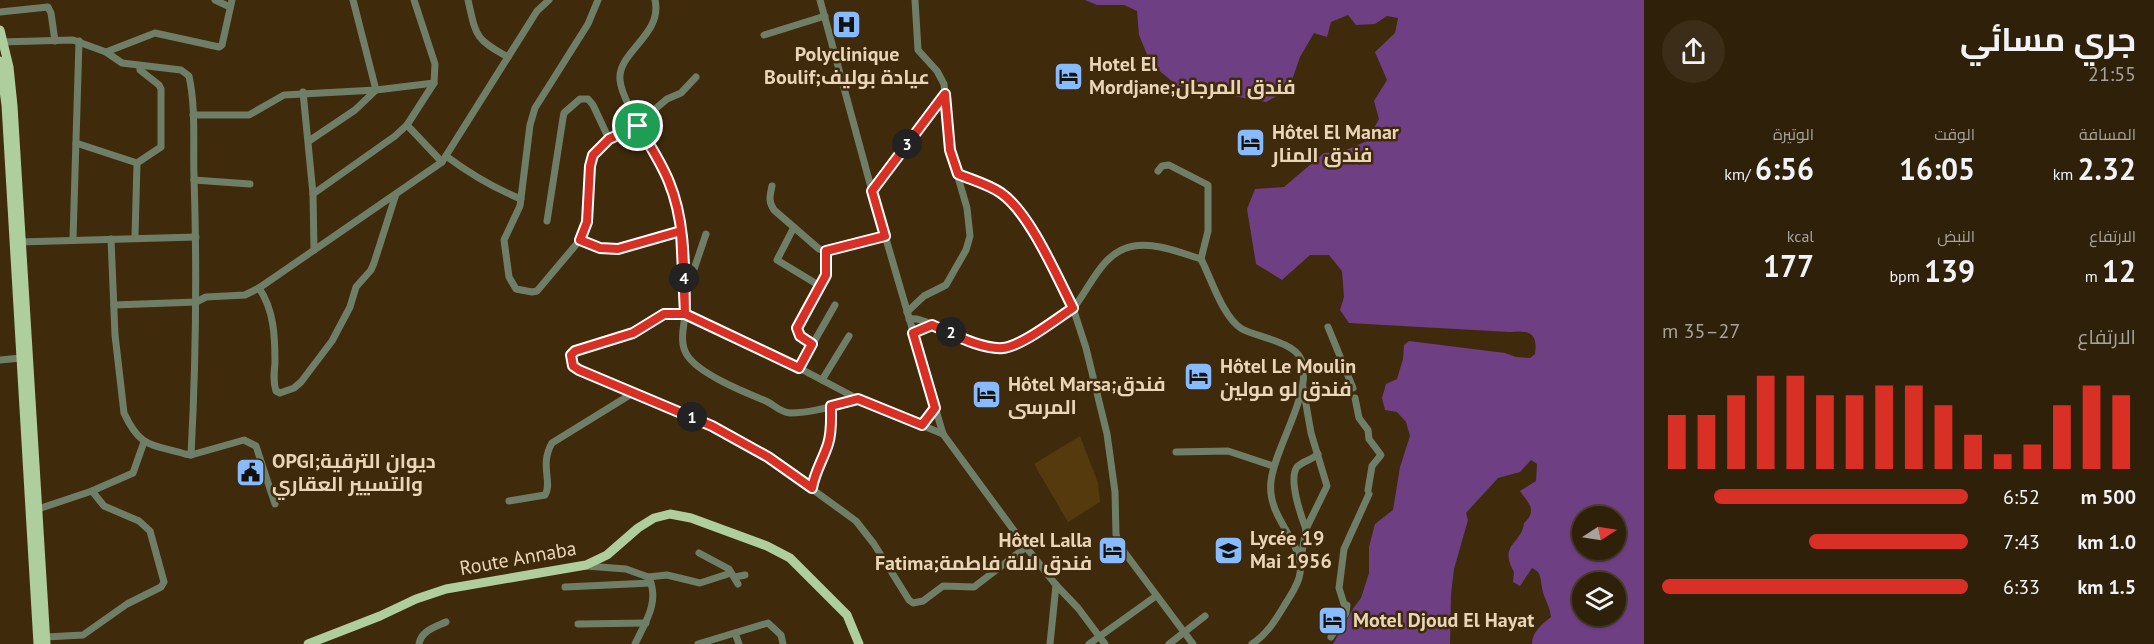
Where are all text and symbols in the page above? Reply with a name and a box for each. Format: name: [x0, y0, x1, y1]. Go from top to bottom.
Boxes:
hospital icon: Polyclinique Boulif;عيادة بوليف: [831, 8, 863, 40]
text: جري مسائي: [1960, 17, 2136, 60]
button: share: [1662, 20, 1725, 83]
place label: Polyclinique Boulif;عيادة بوليف: [764, 41, 930, 90]
place label: Hotel El Mordjane;فندق المرجان: [1089, 51, 1296, 100]
hotel icon: Hotel El Mordjane;فندق المرجان: [1052, 60, 1084, 92]
text: 21:55: [2088, 61, 2136, 87]
pin: [612, 100, 663, 151]
icon: arrive: [621, 109, 654, 142]
place label: Hôtel El Manar فندق المنار: [1271, 119, 1399, 168]
text: الوتيرة: [1773, 124, 1814, 144]
text: الوقت: [1934, 124, 1975, 144]
text: المسافة: [2079, 124, 2136, 144]
hotel icon: Hôtel El Manar فندق المنار: [1235, 127, 1267, 159]
pin: 3: [892, 129, 922, 159]
text: 3: [902, 134, 912, 154]
text: 6:56: [1755, 149, 1814, 188]
text: 16:05: [1899, 149, 1975, 188]
text: 2.32: [2078, 149, 2136, 188]
text: /km: [1724, 164, 1755, 184]
text: km: [2053, 164, 2078, 184]
text: kcal: [1787, 226, 1814, 246]
text: النبض: [1937, 226, 1975, 246]
text: الارتفاع: [2089, 226, 2136, 246]
text: 177: [1763, 246, 1814, 285]
text: 139: [1924, 251, 1975, 290]
text: 12: [2102, 251, 2136, 290]
pin: 4: [669, 263, 699, 293]
text: bpm: [1889, 266, 1924, 286]
text: m: [2085, 266, 2102, 286]
text: 4: [679, 268, 689, 288]
pin: 2: [936, 317, 966, 347]
text: 27–35 m: [1662, 318, 1740, 344]
text: 2: [946, 322, 956, 342]
text: الارتفاع: [2077, 324, 2136, 350]
place label: Hôtel Le Moulin فندق لو مولين: [1220, 353, 1356, 402]
hotel icon: Hôtel Le Moulin فندق لو مولين: [1183, 361, 1215, 393]
place label: Hôtel Marsa;فندق المرسى: [1008, 371, 1166, 420]
hotel icon: Hôtel Marsa;فندق المرسى: [971, 379, 1003, 411]
pin: 1: [677, 402, 707, 432]
text: 1: [687, 407, 697, 427]
place label: OPGI;ديوان الترقية والتسيير العقاري: [272, 448, 436, 500]
public building icon: OPGI;ديوان الترقية والتسيير العقاري: [235, 457, 267, 489]
text: 6:52: [2003, 484, 2040, 510]
text: 500 m: [2081, 484, 2136, 510]
north arrow: [1572, 506, 1626, 560]
map controls: [1572, 506, 1626, 626]
place label: Lycée 19 Mai 1956: [1250, 525, 1332, 574]
place label: Hôtel Lalla Fatima;فندق لالة فاطمة: [875, 527, 1092, 576]
text: 7:43: [2003, 529, 2040, 555]
text: 1.0 km: [2077, 529, 2136, 555]
school or university icon: Lycée 19 Mai 1956: [1213, 534, 1245, 566]
street label: Route Annaba: [458, 535, 578, 581]
hotel icon: Hôtel Lalla Fatima;فندق لالة فاطمة: [1097, 535, 1129, 567]
button: layers: [1572, 572, 1626, 626]
text: 6:33: [2003, 574, 2040, 600]
text: 1.5 km: [2077, 574, 2136, 600]
hotel icon: Motel Djoud El Hayat: [1316, 604, 1348, 636]
place label: Motel Djoud El Hayat: [1353, 607, 1534, 633]

